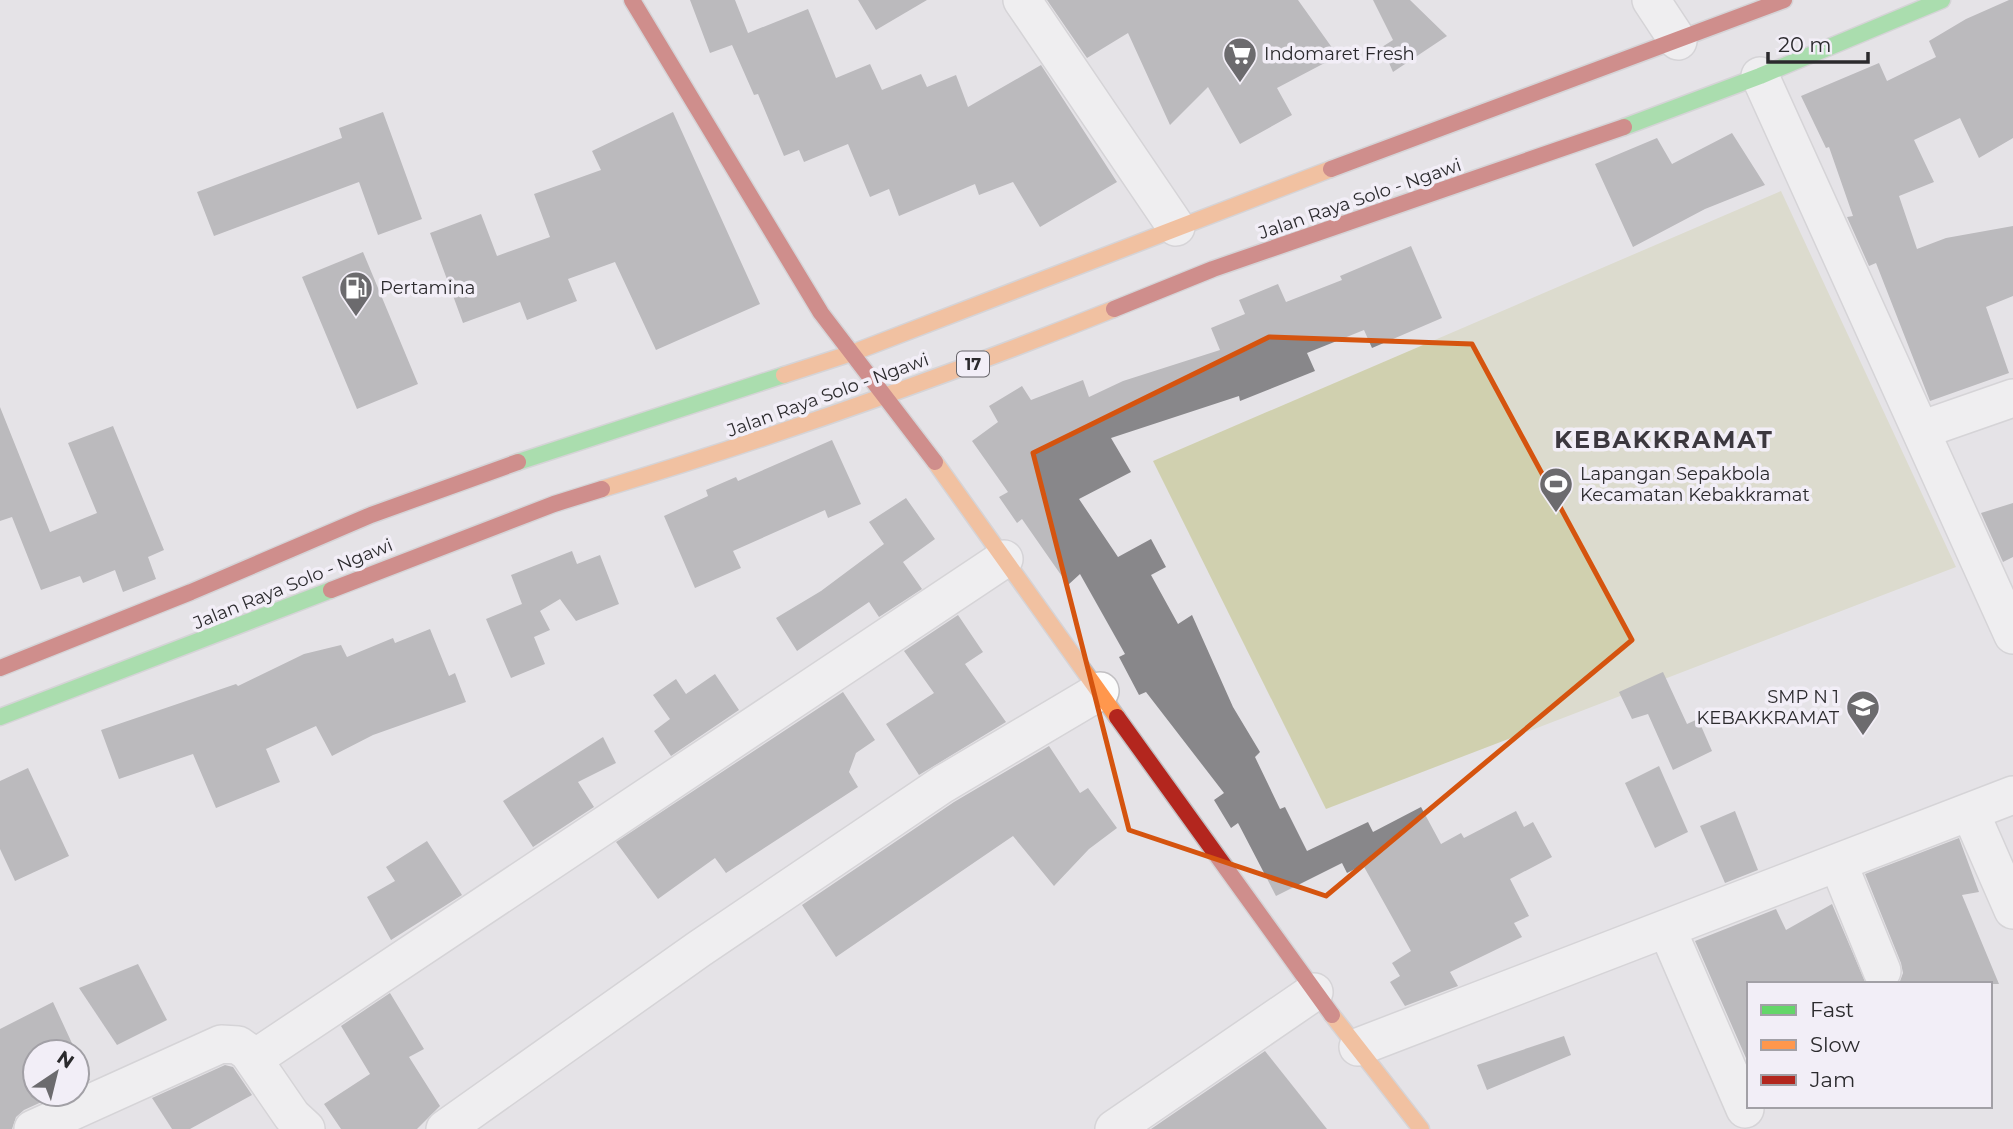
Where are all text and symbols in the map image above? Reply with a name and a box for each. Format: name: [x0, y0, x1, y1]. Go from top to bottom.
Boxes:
scale bar: [1768, 21, 1868, 65]
text: 20 m: [1778, 32, 1832, 57]
supermarket icon: Indomaret Fresh: [1221, 35, 1259, 84]
place label: Indomaret Fresh: [1264, 43, 1415, 65]
street label: Jalan Raya Solo - Ngawi: [1255, 154, 1464, 244]
fuel station icon: Pertamina: [337, 269, 375, 318]
place label: Pertamina: [380, 277, 475, 299]
street label: Jalan Raya Solo - Ngawi: [723, 348, 932, 442]
road number: 17: [957, 352, 989, 376]
district label: KEBAKKRAMAT: [1554, 425, 1774, 454]
place label: Lapangan Sepakbola Kecamatan Kebakkramat: [1580, 463, 1810, 506]
sports icon: Lapangan Sepakbola Kecamatan Kebakkramat: [1537, 465, 1575, 514]
street label: Jalan Raya Solo - Ngawi: [189, 534, 396, 634]
place label: SMP N 1 KEBAKKRAMAT: [1696, 686, 1840, 729]
school or university icon: SMP N 1 KEBAKKRAMAT: [1844, 688, 1882, 737]
legend: [1747, 982, 1992, 1108]
text: Fast: [1810, 997, 1854, 1022]
text: Slow: [1810, 1032, 1860, 1057]
north arrow: [21, 1038, 91, 1108]
text: N: [53, 1046, 78, 1073]
text: Jam: [1809, 1067, 1855, 1092]

